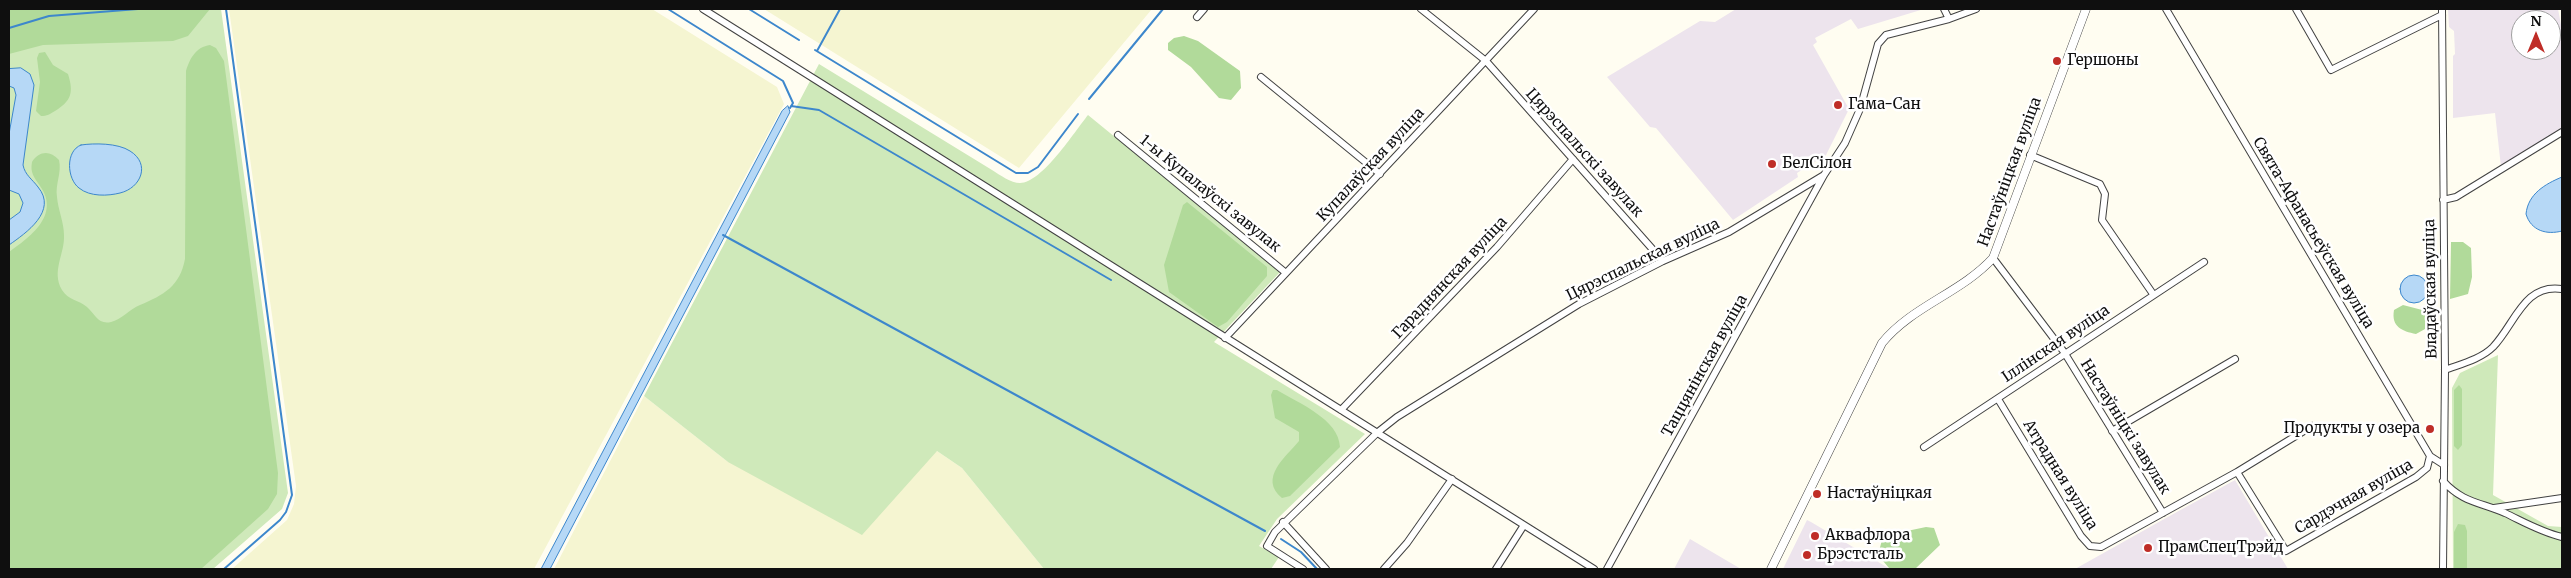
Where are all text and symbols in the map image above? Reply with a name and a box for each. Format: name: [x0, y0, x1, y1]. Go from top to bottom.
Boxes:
north arrow: [2511, 10, 2561, 60]
text: N: [2530, 12, 2542, 30]
place label: Гершоны: [2067, 52, 2139, 70]
marker: Гершоны: [2051, 55, 2063, 67]
street label: Цярэспальскі завулак: [1522, 85, 1646, 221]
street label: Настаўніцкая вуліца: [1975, 95, 2045, 249]
place label: Гама-Сан: [1848, 96, 1921, 114]
marker: Гама-Сан: [1832, 99, 1844, 111]
street label: Купалаўская вуліца: [1314, 104, 1428, 226]
street label: 1-ы Купалаўскі завулак: [1136, 132, 1284, 256]
street label: Свята-Афанасьеўская вуліца: [2249, 134, 2377, 332]
place label: БелСілон: [1782, 155, 1852, 173]
marker: БелСілон: [1766, 158, 1778, 170]
street label: Гараднянская вуліца: [1389, 213, 1511, 343]
street label: Цярэспальская вуліца: [1563, 215, 1723, 305]
street label: Владаўская вуліца: [2421, 219, 2441, 359]
street label: Таццянінская вуліца: [1658, 292, 1752, 440]
street label: Іллінская вуліца: [1999, 301, 2113, 387]
street label: Настаўніцкі завулак: [2076, 356, 2174, 498]
street label: Атрадная вуліца: [2019, 417, 2101, 533]
place label: Продукты у озера: [2284, 420, 2420, 438]
marker: Продукты у озера: [2424, 423, 2436, 435]
street label: Сардэчная вуліца: [2292, 456, 2416, 538]
place label: Настаўніцкая: [1827, 485, 1932, 503]
marker: Настаўніцкая: [1811, 488, 1823, 500]
place label: Аквафлора: [1825, 527, 1910, 545]
marker: Аквафлора: [1809, 530, 1821, 542]
place label: ПрамСпецТрэйд: [2158, 539, 2284, 557]
marker: ПрамСпецТрэйд: [2142, 542, 2154, 554]
place label: Брэстсталь: [1817, 546, 1903, 564]
marker: Брэстсталь: [1801, 549, 1813, 561]

